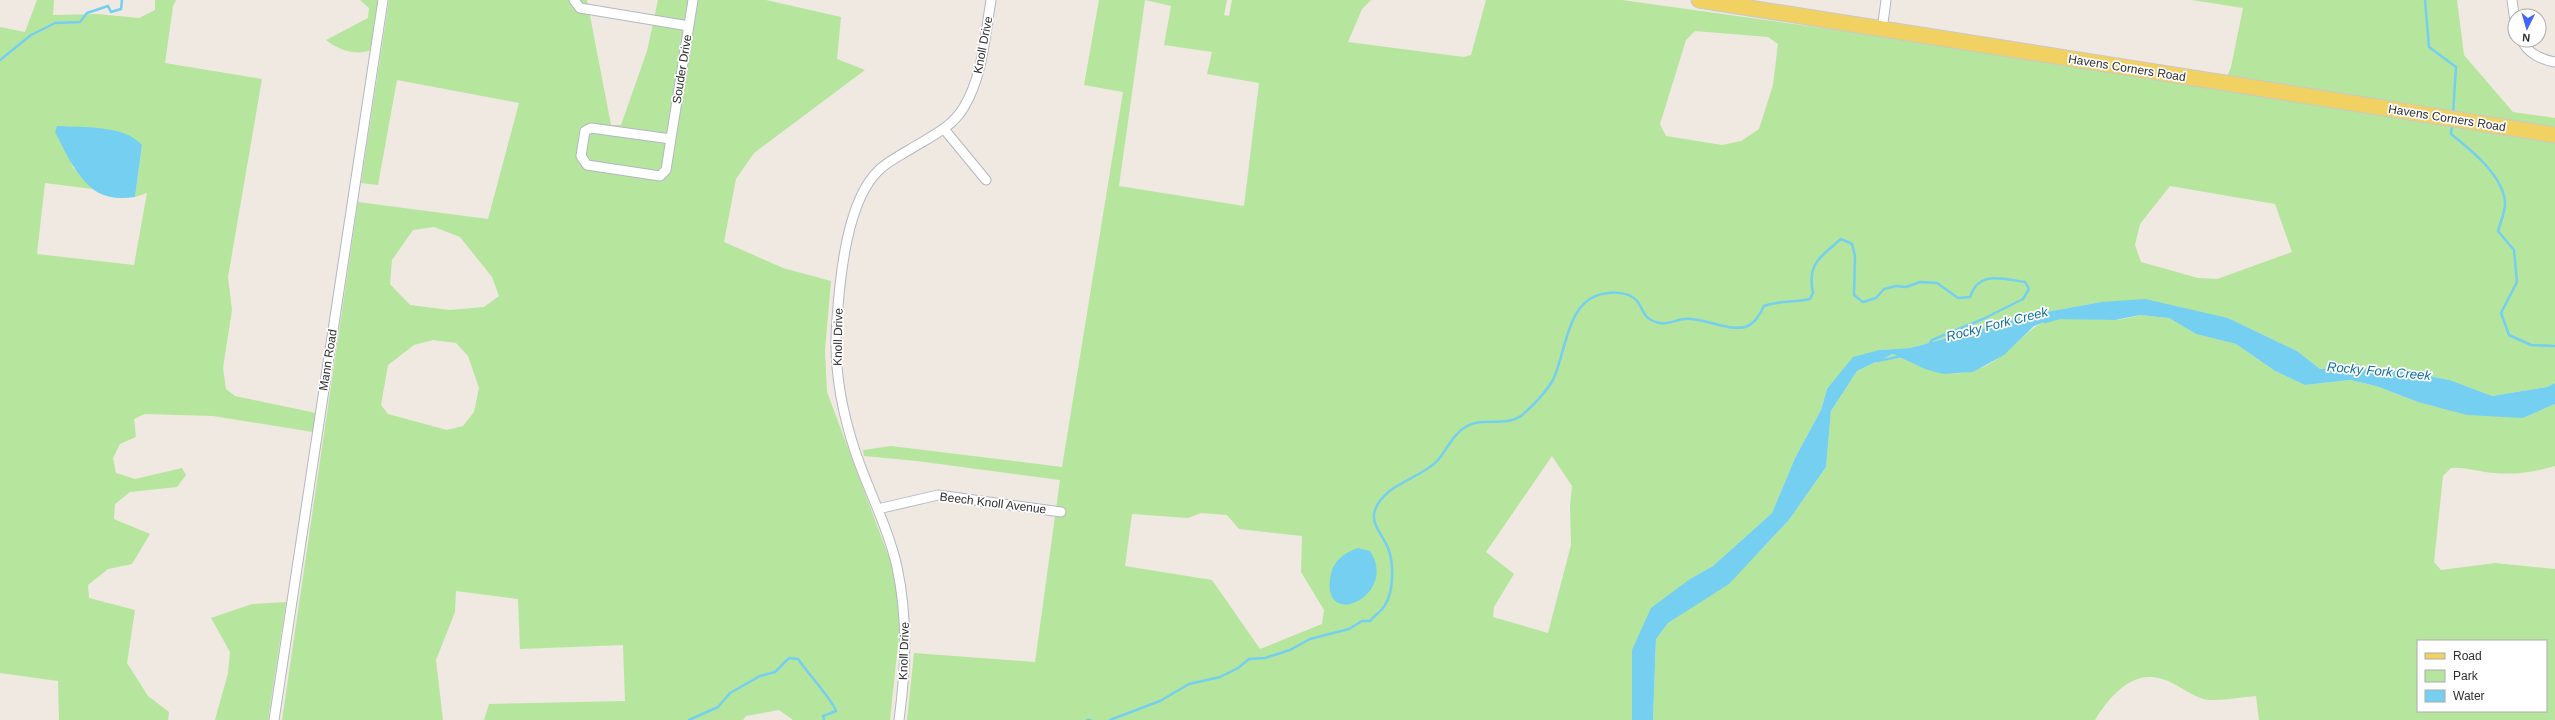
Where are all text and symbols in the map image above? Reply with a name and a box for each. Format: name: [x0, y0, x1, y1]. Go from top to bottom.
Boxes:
north arrow: [2507, 8, 2547, 48]
street label: Knoll Drive: [971, 15, 995, 75]
text: N: [2522, 32, 2531, 44]
street label: Souder Drive: [670, 33, 694, 105]
street label: Havens Corners Road: [2067, 52, 2187, 84]
street label: Havens Corners Road: [2387, 102, 2507, 134]
water label: Rocky Fork Creek: [1945, 304, 2051, 344]
street label: Knoll Drive: [830, 308, 846, 366]
street label: Mann Road: [316, 328, 340, 392]
water label: Rocky Fork Creek: [2327, 359, 2433, 383]
street label: Beech Knoll Avenue: [939, 490, 1047, 517]
street label: Knoll Drive: [896, 621, 912, 680]
legend: [2417, 640, 2547, 712]
text: Road: [2453, 649, 2482, 663]
text: Park: [2453, 669, 2479, 683]
text: Water: [2453, 689, 2485, 703]

